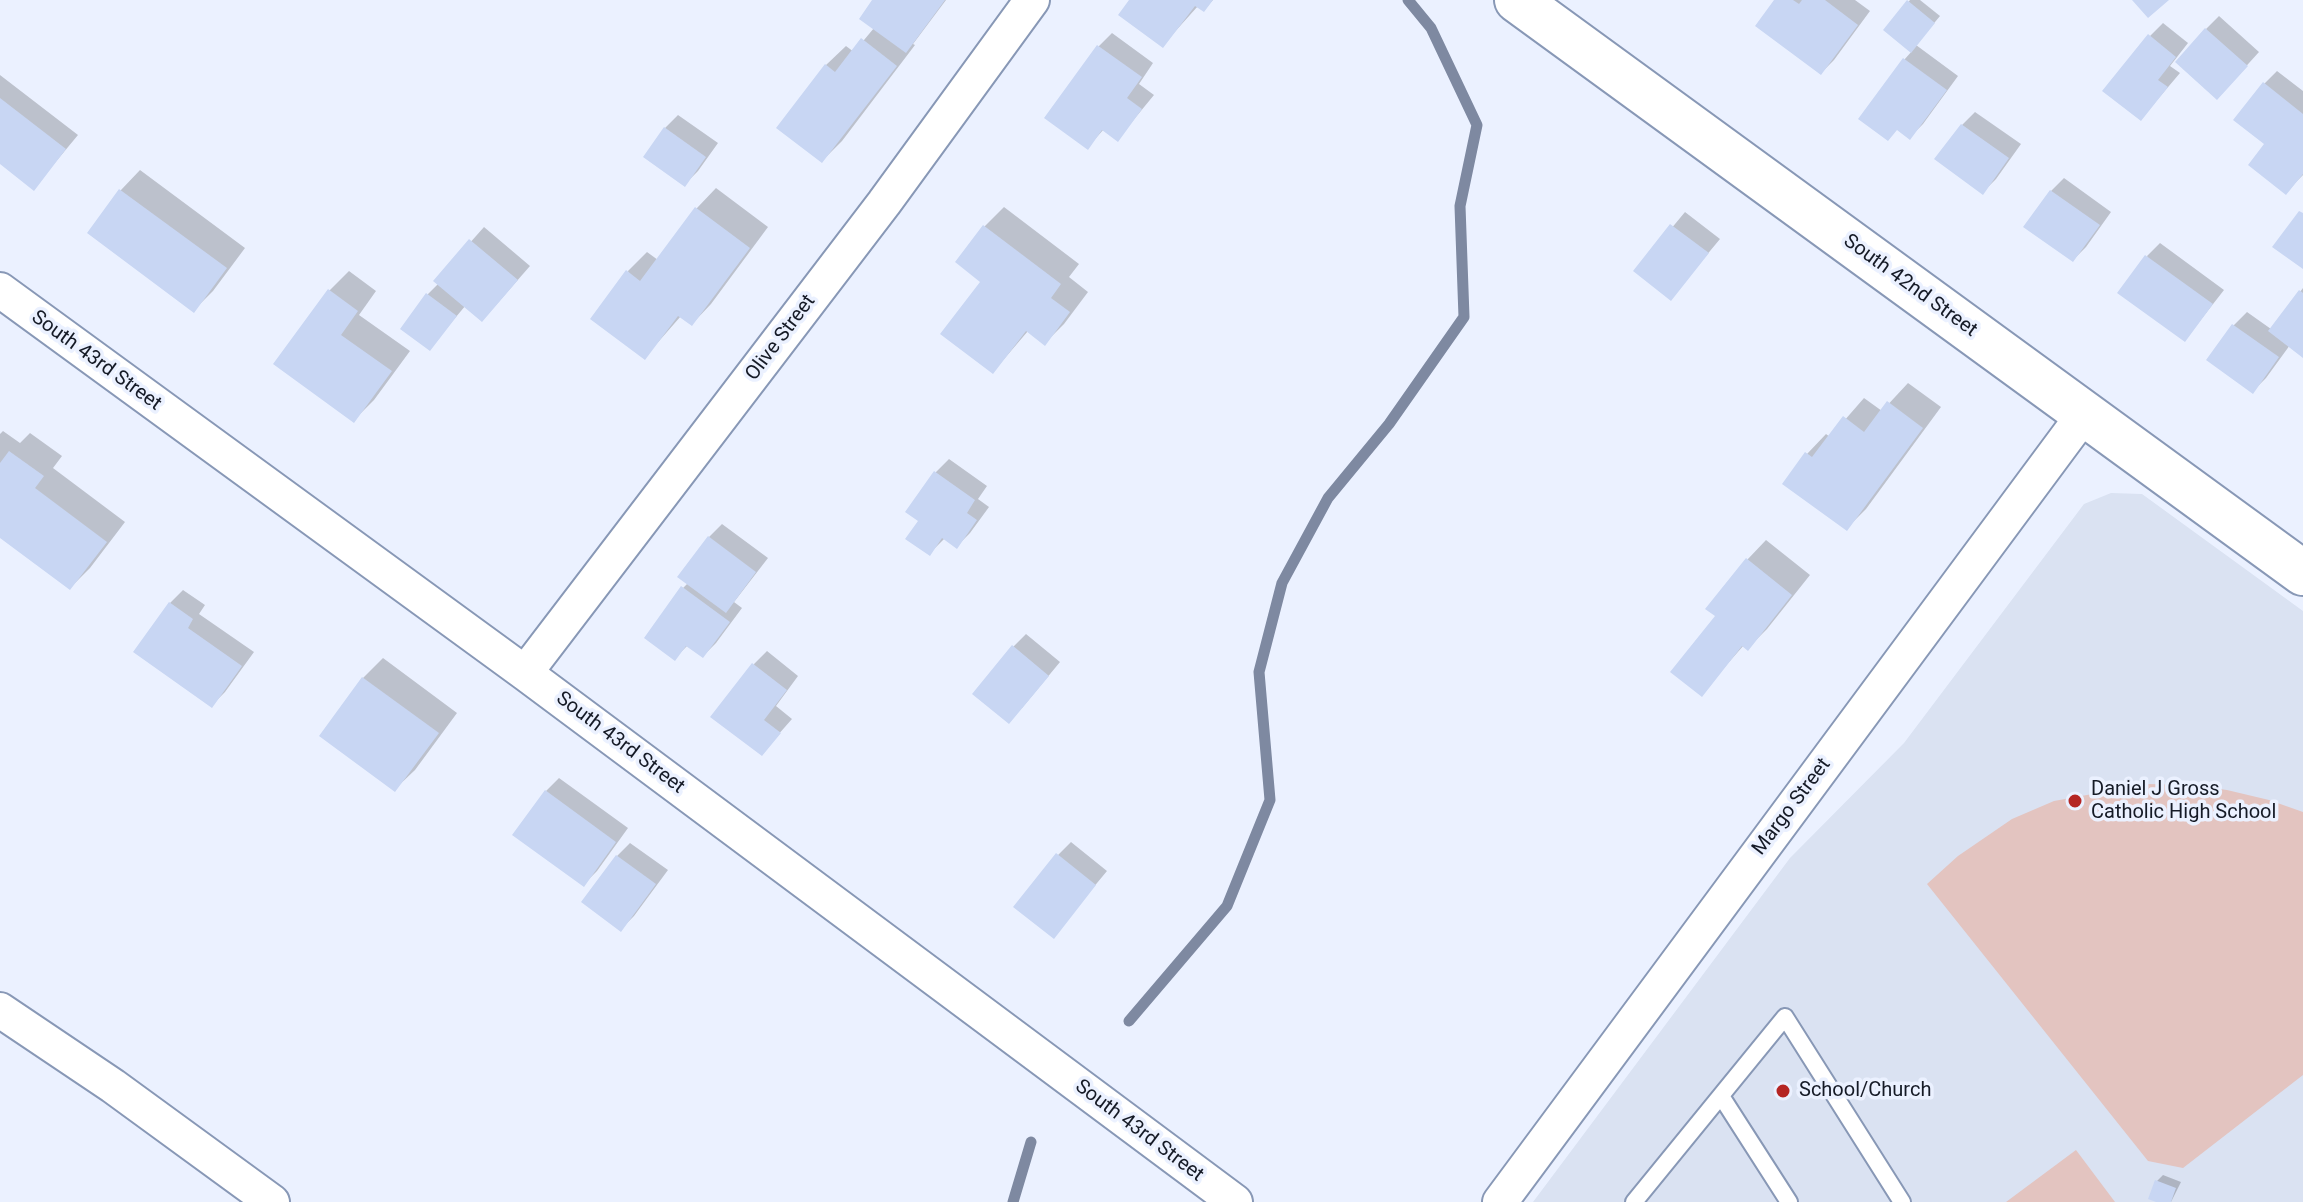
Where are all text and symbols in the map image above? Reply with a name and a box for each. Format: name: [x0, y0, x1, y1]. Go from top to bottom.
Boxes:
street label: South 42nd Street: [1838, 229, 1982, 343]
street label: Olive Street: [741, 290, 821, 386]
street label: South 43rd Street: [26, 306, 166, 416]
street label: South 43rd Street: [551, 687, 689, 799]
street label: Margo Street: [1748, 754, 1836, 860]
place label: Daniel J Gross Catholic High School: [2091, 778, 2276, 825]
marker: Daniel J Gross Catholic High School: [2066, 792, 2084, 810]
street label: South 43rd Street: [1070, 1075, 1208, 1187]
place label: School/Church: [1799, 1079, 1931, 1103]
marker: School/Church: [1774, 1082, 1792, 1100]

